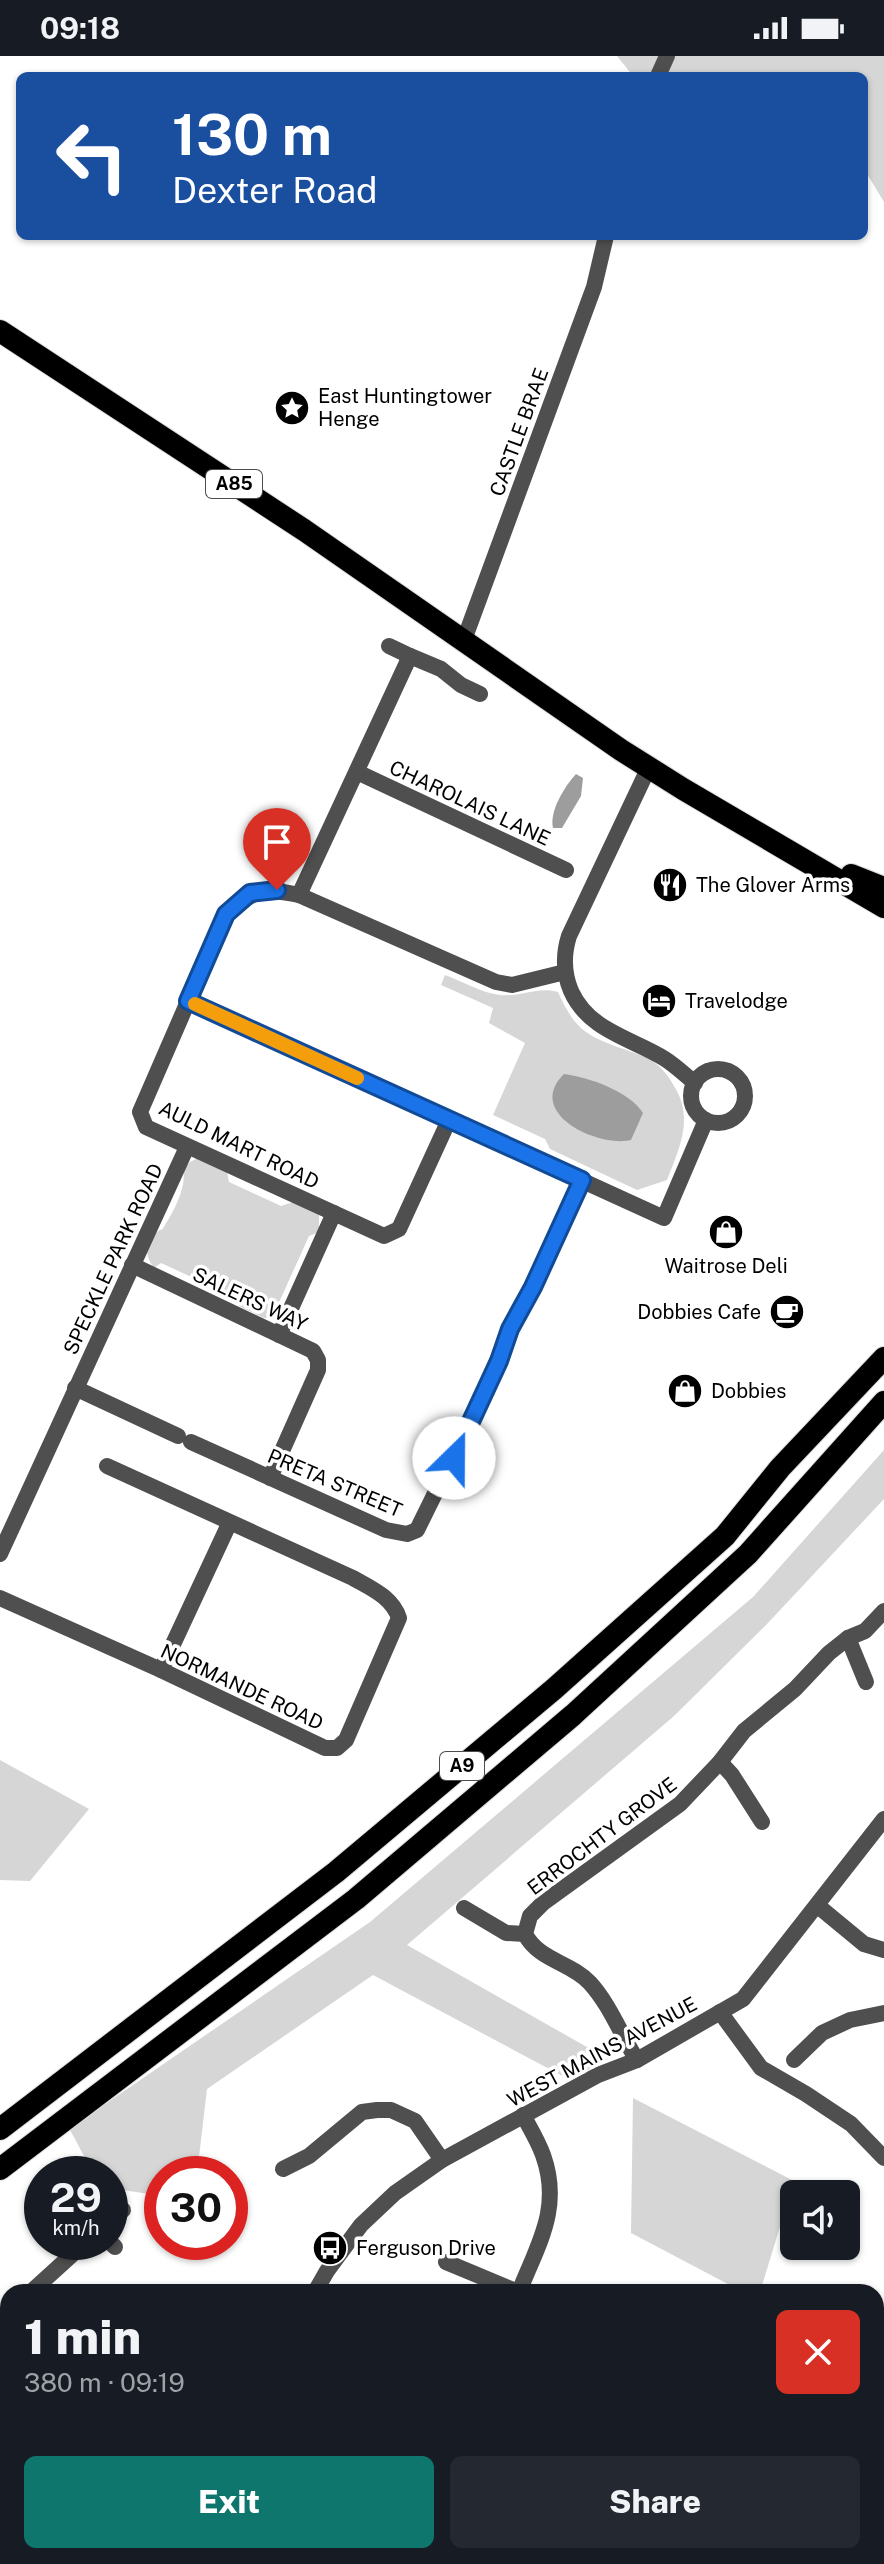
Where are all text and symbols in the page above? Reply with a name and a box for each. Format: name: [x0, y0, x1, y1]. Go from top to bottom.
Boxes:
text: 09:18: [40, 10, 120, 46]
text: 130 m: [172, 102, 332, 168]
icon: left: [40, 104, 144, 208]
text: Dexter Road: [172, 169, 378, 211]
street label: CASTLE BRAE: [485, 365, 553, 499]
place label: East Huntingtower Henge: [318, 384, 492, 431]
place icon: East Huntingtower Henge: [273, 389, 311, 427]
road number: A85: [206, 470, 262, 498]
street label: CHAROLAIS LANE: [386, 755, 554, 851]
pin: [243, 808, 311, 890]
icon: arrive: [255, 820, 299, 864]
restaurant icon: The Glover Arms: [651, 866, 689, 904]
place label: The Glover Arms: [696, 873, 850, 897]
hotel icon: Travelodge: [640, 982, 678, 1020]
place label: Travelodge: [685, 989, 788, 1013]
street label: AULD MART ROAD: [155, 1096, 323, 1194]
street label: SPECKLE PARK ROAD: [58, 1160, 168, 1358]
shop icon: Waitrose Deli: [707, 1213, 745, 1251]
place label: Waitrose Deli: [664, 1254, 788, 1278]
street label: SALERS WAY: [189, 1262, 311, 1336]
cafe icon: Dobbies Cafe: [768, 1293, 806, 1331]
place label: Dobbies Cafe: [637, 1300, 761, 1324]
shop icon: Dobbies: [666, 1372, 704, 1410]
place label: Dobbies: [711, 1379, 786, 1403]
position arrow: [412, 1416, 496, 1500]
street label: PRETA STREET: [264, 1444, 406, 1522]
street label: NORMANDE ROAD: [157, 1639, 327, 1735]
road number: A9: [440, 1752, 484, 1780]
street label: ERROCHTY GROVE: [523, 1772, 681, 1900]
street label: WEST MAINS AVENUE: [503, 1992, 701, 2112]
speed limit sign: 30: [144, 2156, 248, 2260]
text: 29: [50, 2174, 102, 2221]
map controls: [780, 2180, 860, 2260]
button: sound: [780, 2180, 860, 2260]
text: km/h: [52, 2216, 100, 2240]
bus stop icon: Ferguson Drive: [311, 2229, 349, 2267]
place label: Ferguson Drive: [356, 2236, 496, 2260]
text: 1 min: [24, 2308, 141, 2365]
button: close: [776, 2310, 860, 2394]
text: 380 m · 09:19: [24, 2367, 185, 2398]
button: Exit: [24, 2456, 434, 2548]
button: Share: [450, 2456, 860, 2548]

